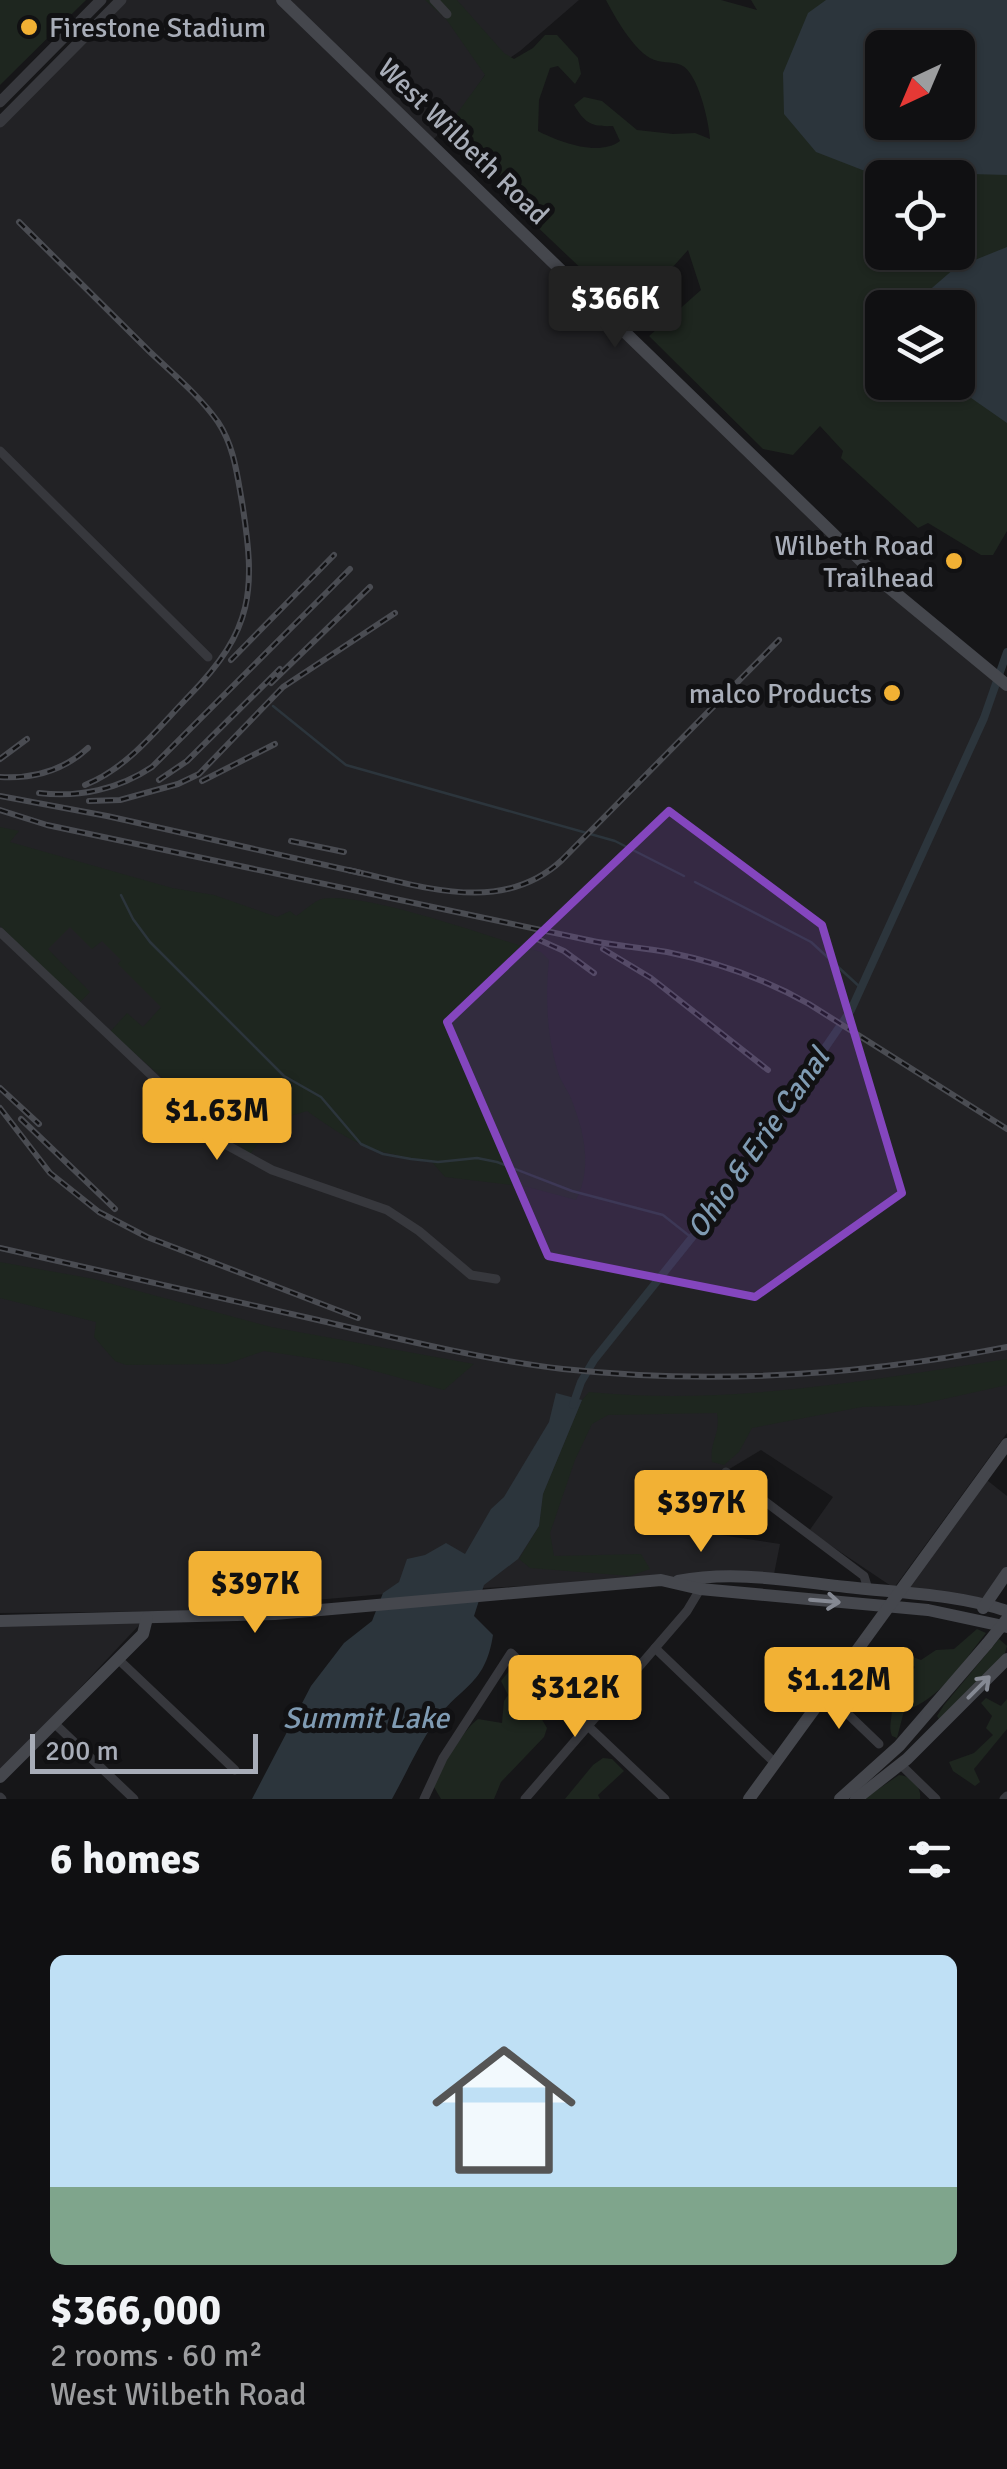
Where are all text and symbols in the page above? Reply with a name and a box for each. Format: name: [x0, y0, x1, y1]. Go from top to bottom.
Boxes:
place label: Firestone Stadium: [49, 11, 266, 45]
marker: Firestone Stadium: [18, 16, 40, 38]
north arrow: [865, 30, 975, 140]
map controls: [865, 30, 975, 400]
street label: West Wilbeth Road: [371, 52, 556, 232]
button: locate: [865, 160, 975, 270]
pin: $366K: [545, 266, 685, 351]
text: $366K: [571, 279, 659, 318]
button: layers: [865, 290, 975, 400]
place label: Wilbeth Road Trailhead: [774, 529, 934, 595]
marker: Wilbeth Road Trailhead: [943, 550, 965, 572]
place label: malco Products: [689, 677, 872, 711]
marker: malco Products: [881, 682, 903, 704]
water label: Ohio & Erie Canal: [679, 1039, 839, 1245]
pin: $1.63M: [136, 1078, 298, 1163]
text: $1.63M: [165, 1091, 269, 1130]
pin: $397K: [631, 1470, 771, 1555]
text: $397K: [657, 1483, 745, 1522]
pin: $397K: [185, 1551, 325, 1636]
text: $397K: [211, 1564, 299, 1603]
one-way arrow: [809, 1591, 841, 1610]
pin: $1.12M: [758, 1647, 920, 1732]
pin: $312K: [505, 1655, 645, 1740]
text: $1.12M: [787, 1660, 891, 1699]
text: $312K: [531, 1668, 619, 1707]
one-way arrow: [966, 1676, 990, 1700]
water label: Summit Lake: [283, 1700, 451, 1737]
scale bar: [30, 1729, 258, 1774]
text: 200 m: [45, 1734, 119, 1768]
icon: filters: [902, 1832, 957, 1887]
text: 6 homes: [50, 1834, 200, 1885]
icon: home: [414, 2020, 594, 2200]
text: $366,000: [50, 2285, 221, 2336]
text: 2 rooms · 60 m²: [50, 2336, 263, 2375]
text: West Wilbeth Road: [50, 2375, 307, 2414]

